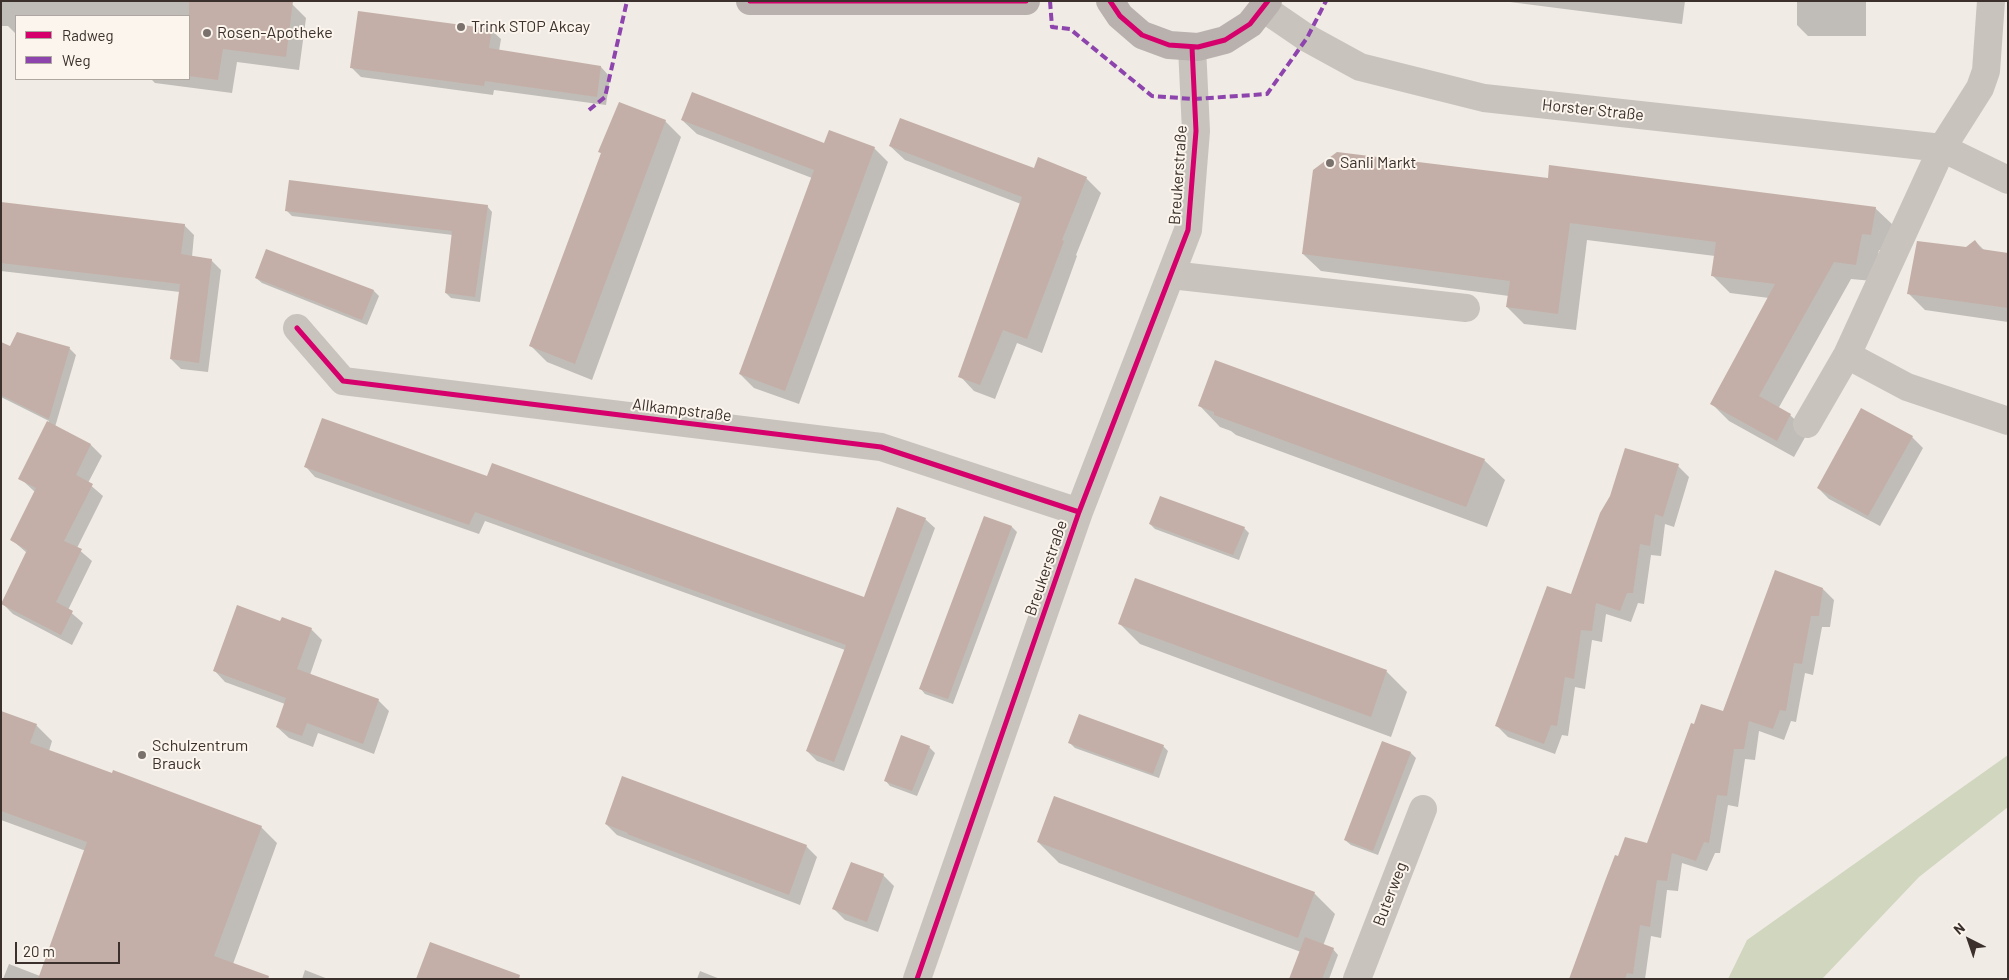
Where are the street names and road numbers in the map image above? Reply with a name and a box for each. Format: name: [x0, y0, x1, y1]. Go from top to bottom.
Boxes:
street label: Horster Straße: [1541, 95, 1645, 125]
street label: Breukerstraße: [1165, 125, 1191, 225]
street label: Allkampstraße: [631, 394, 733, 426]
street label: Breukerstraße: [1021, 518, 1071, 618]
street label: Buterweg: [1369, 859, 1411, 929]

